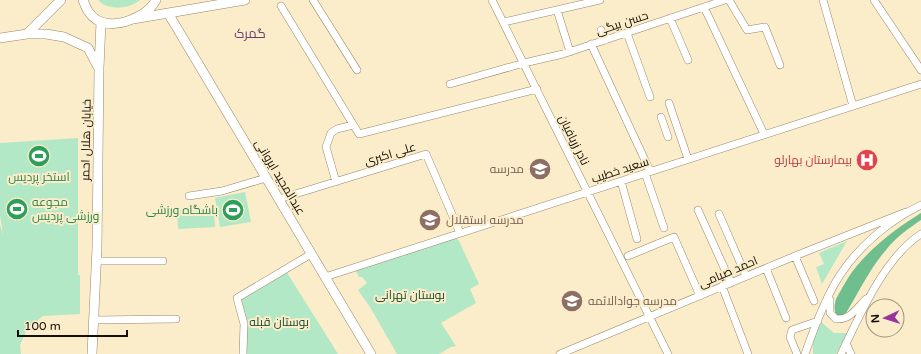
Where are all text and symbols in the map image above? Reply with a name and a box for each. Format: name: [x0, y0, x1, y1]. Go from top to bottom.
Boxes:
street label: حسن بیگی: [594, 8, 650, 38]
district label: گمرک: [234, 26, 266, 42]
street label: خیابان هلال احمر: [78, 99, 94, 182]
street label: نادر زربافیان: [556, 113, 592, 167]
street label: عبدالمجید ایروانی: [252, 137, 308, 217]
street label: علی اکبری: [363, 140, 417, 168]
sports icon: استخر پردیس: [26, 143, 52, 169]
hospital icon: بیمارستان بهارلو: [854, 147, 880, 173]
place label: بیمارستان بهارلو: [774, 153, 852, 167]
street label: سعید خطیب: [589, 154, 651, 186]
school or university icon: مدرسه: [527, 156, 553, 182]
place label: مدرسه: [490, 162, 524, 176]
place label: استخر پردیس: [8, 170, 70, 186]
place label: مجوعه ورزشی پردیس: [32, 195, 99, 225]
sports icon: مجوعه ورزشی پردیس: [4, 196, 30, 222]
sports icon: باشگاه ورزشی: [220, 197, 246, 223]
place label: باشگاه ورزشی: [146, 203, 218, 217]
school or university icon: مدرسه استقلال: [417, 207, 443, 233]
place label: مدرسه استقلال: [446, 213, 524, 227]
street label: احمد صیامی: [696, 253, 760, 291]
park label: بوستان تهرانی: [375, 288, 445, 302]
school or university icon: مدرسه جوادالائمه: [559, 288, 585, 314]
place label: مدرسه جوادالائمه: [588, 294, 677, 308]
north arrow: [865, 298, 905, 338]
scale bar: [18, 312, 127, 338]
text: N: [869, 314, 882, 324]
park label: بوستان قبله: [249, 315, 309, 329]
text: 100 m: [24, 319, 61, 333]

